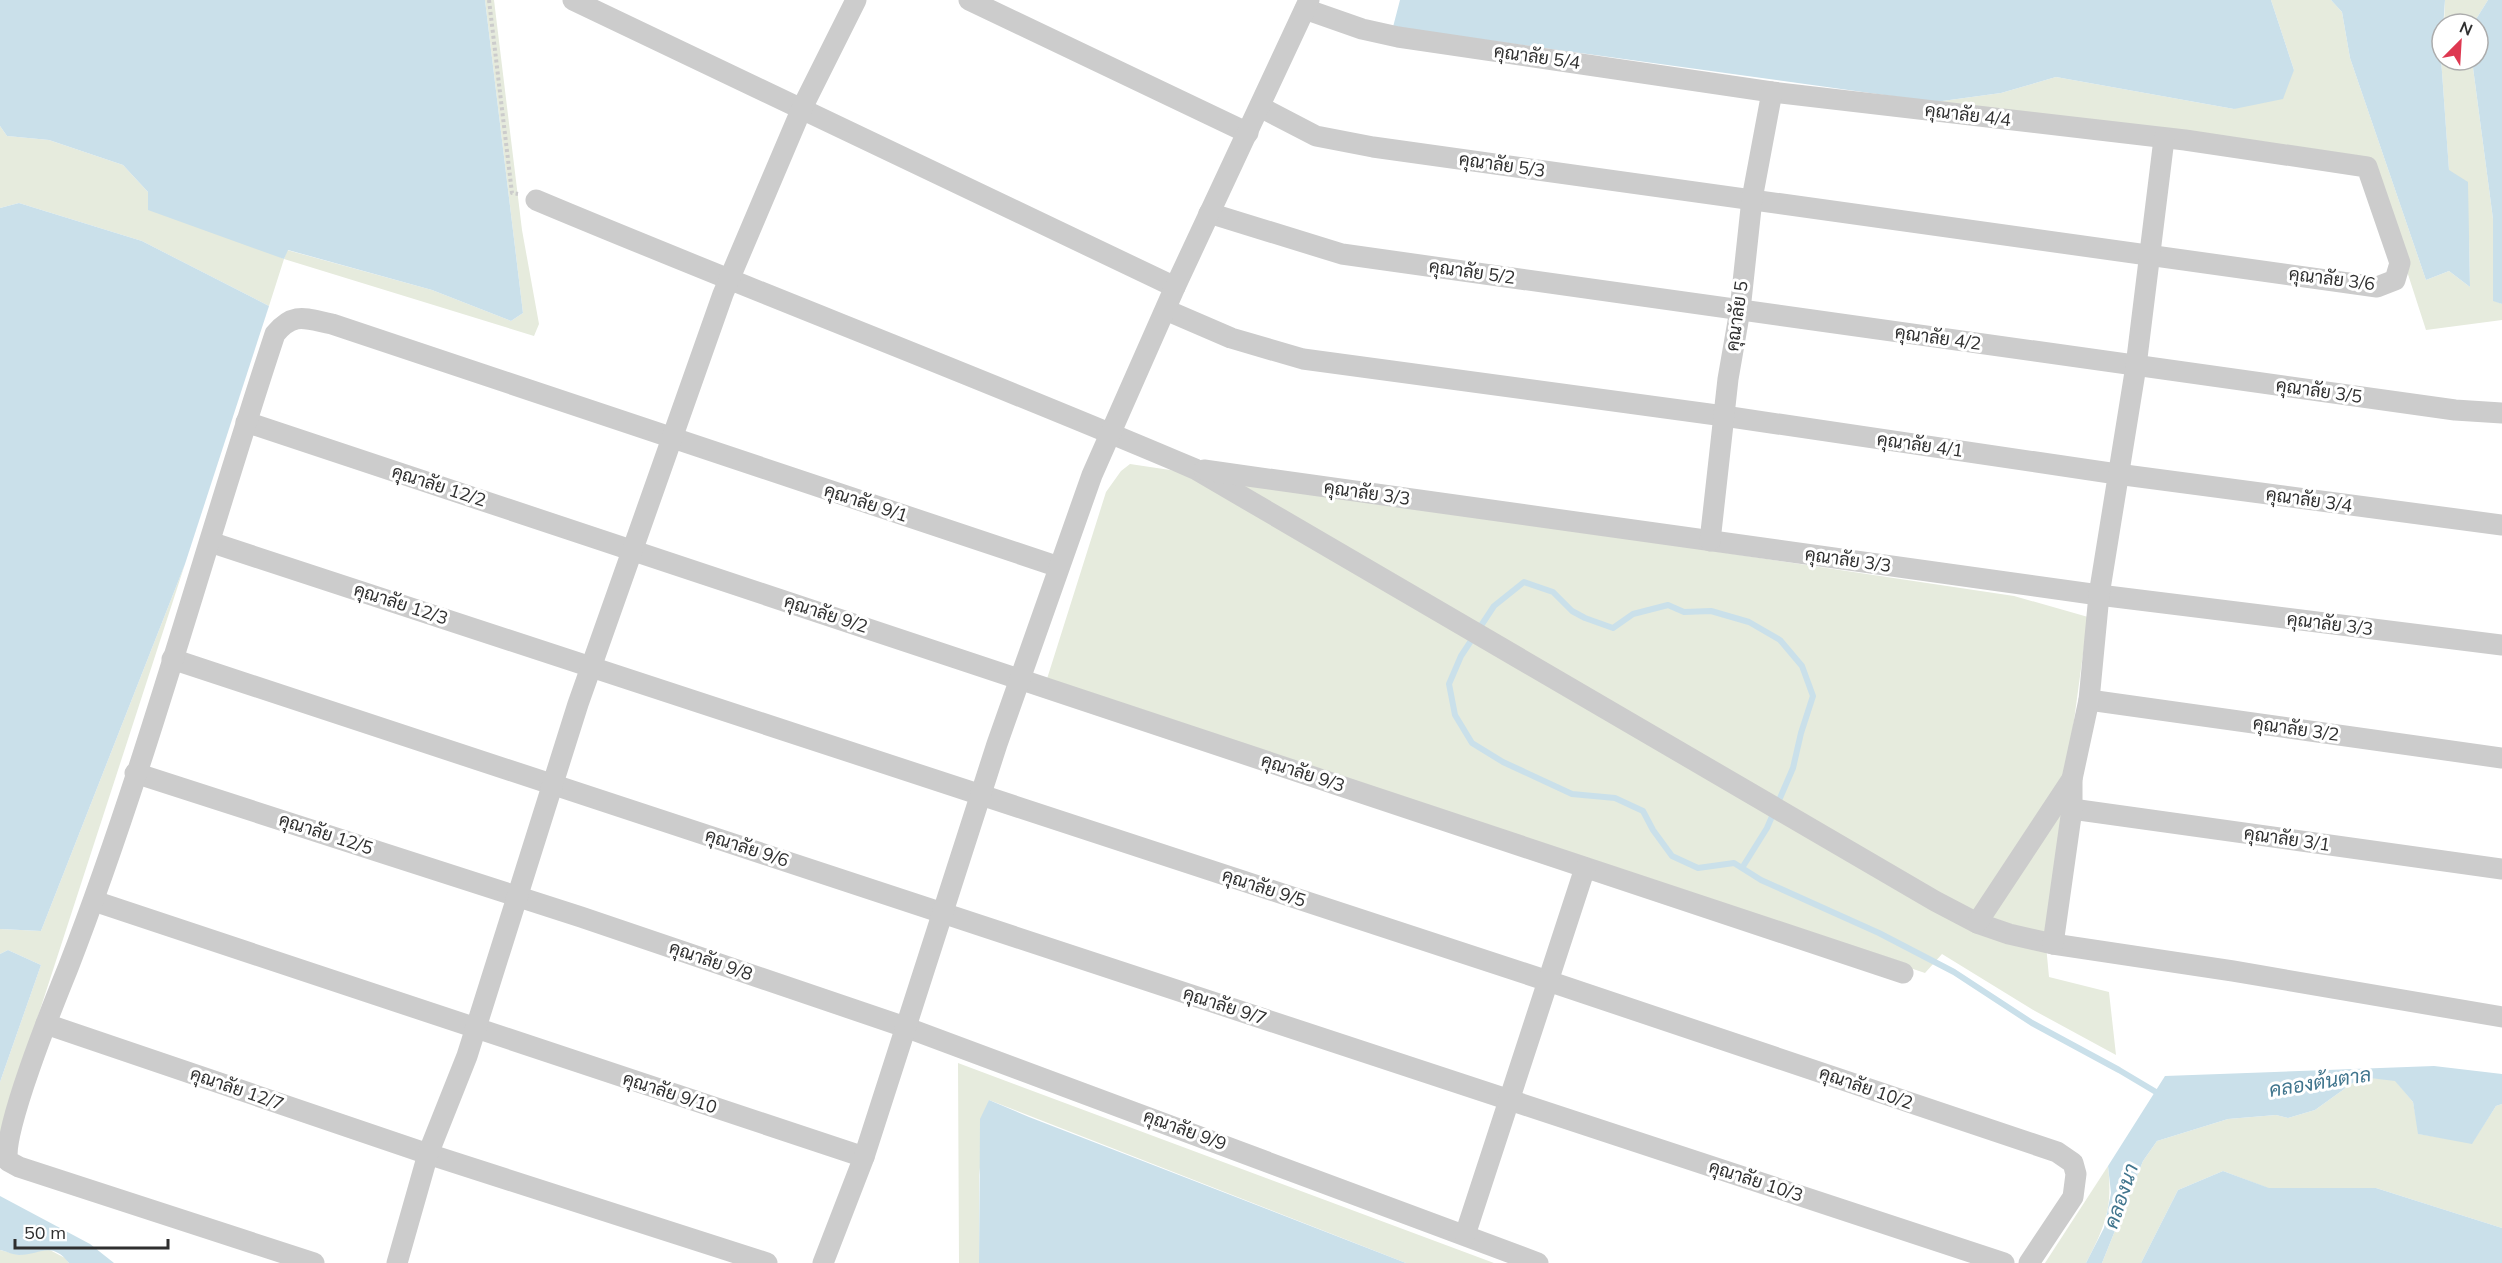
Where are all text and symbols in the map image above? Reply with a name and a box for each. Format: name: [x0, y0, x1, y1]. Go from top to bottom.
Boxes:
north arrow: [2430, 12, 2490, 72]
text: N: [2457, 17, 2476, 40]
street label: คุณาลัย 5/4: [1492, 39, 1582, 75]
street label: คุณาลัย 4/4: [1923, 98, 2013, 132]
street label: คุณาลัย 5/3: [1457, 147, 1547, 183]
street label: คุณาลัย 5/2: [1427, 254, 1517, 290]
street label: คุณาลัย 3/6: [2287, 262, 2377, 296]
street label: คุณาลัย 5: [1720, 279, 1754, 353]
street label: คุณาลัย 4/2: [1893, 320, 1983, 356]
street label: คุณาลัย 3/5: [2274, 373, 2364, 409]
street label: คุณาลัย 4/1: [1875, 427, 1965, 463]
street label: คุณาลัย 12/2: [389, 460, 489, 512]
street label: คุณาลัย 3/3: [1322, 475, 1412, 511]
street label: คุณาลัย 9/1: [821, 478, 911, 528]
street label: คุณาลัย 3/4: [2264, 482, 2354, 518]
street label: คุณาลัย 3/3: [1803, 542, 1893, 578]
street label: คุณาลัย 12/3: [351, 578, 451, 630]
street label: คุณาลัย 9/2: [781, 589, 871, 639]
street label: คุณาลัย 3/3: [2285, 607, 2375, 641]
street label: คุณาลัย 3/2: [2251, 711, 2341, 747]
street label: คุณาลัย 9/3: [1258, 748, 1348, 798]
street label: คุณาลัย 12/5: [276, 808, 376, 861]
street label: คุณาลัย 3/1: [2242, 821, 2332, 857]
street label: คุณาลัย 9/6: [702, 823, 792, 873]
street label: คุณาลัย 9/5: [1219, 863, 1309, 913]
street label: คุณาลัย 9/8: [666, 936, 756, 986]
street label: คุณาลัย 9/7: [1180, 981, 1270, 1031]
street label: คุณาลัย 10/2: [1816, 1061, 1916, 1115]
water label: คลองต้นตาล: [2267, 1061, 2373, 1102]
street label: คุณาลัย 12/7: [187, 1062, 287, 1116]
street label: คุณาลัย 9/10: [620, 1067, 720, 1119]
street label: คุณาลัย 9/9: [1140, 1104, 1230, 1156]
street label: คุณาลัย 10/3: [1706, 1155, 1806, 1207]
water label: คลองนา: [2098, 1160, 2143, 1232]
scale bar: [15, 1212, 168, 1250]
text: 50 m: [24, 1221, 66, 1244]

